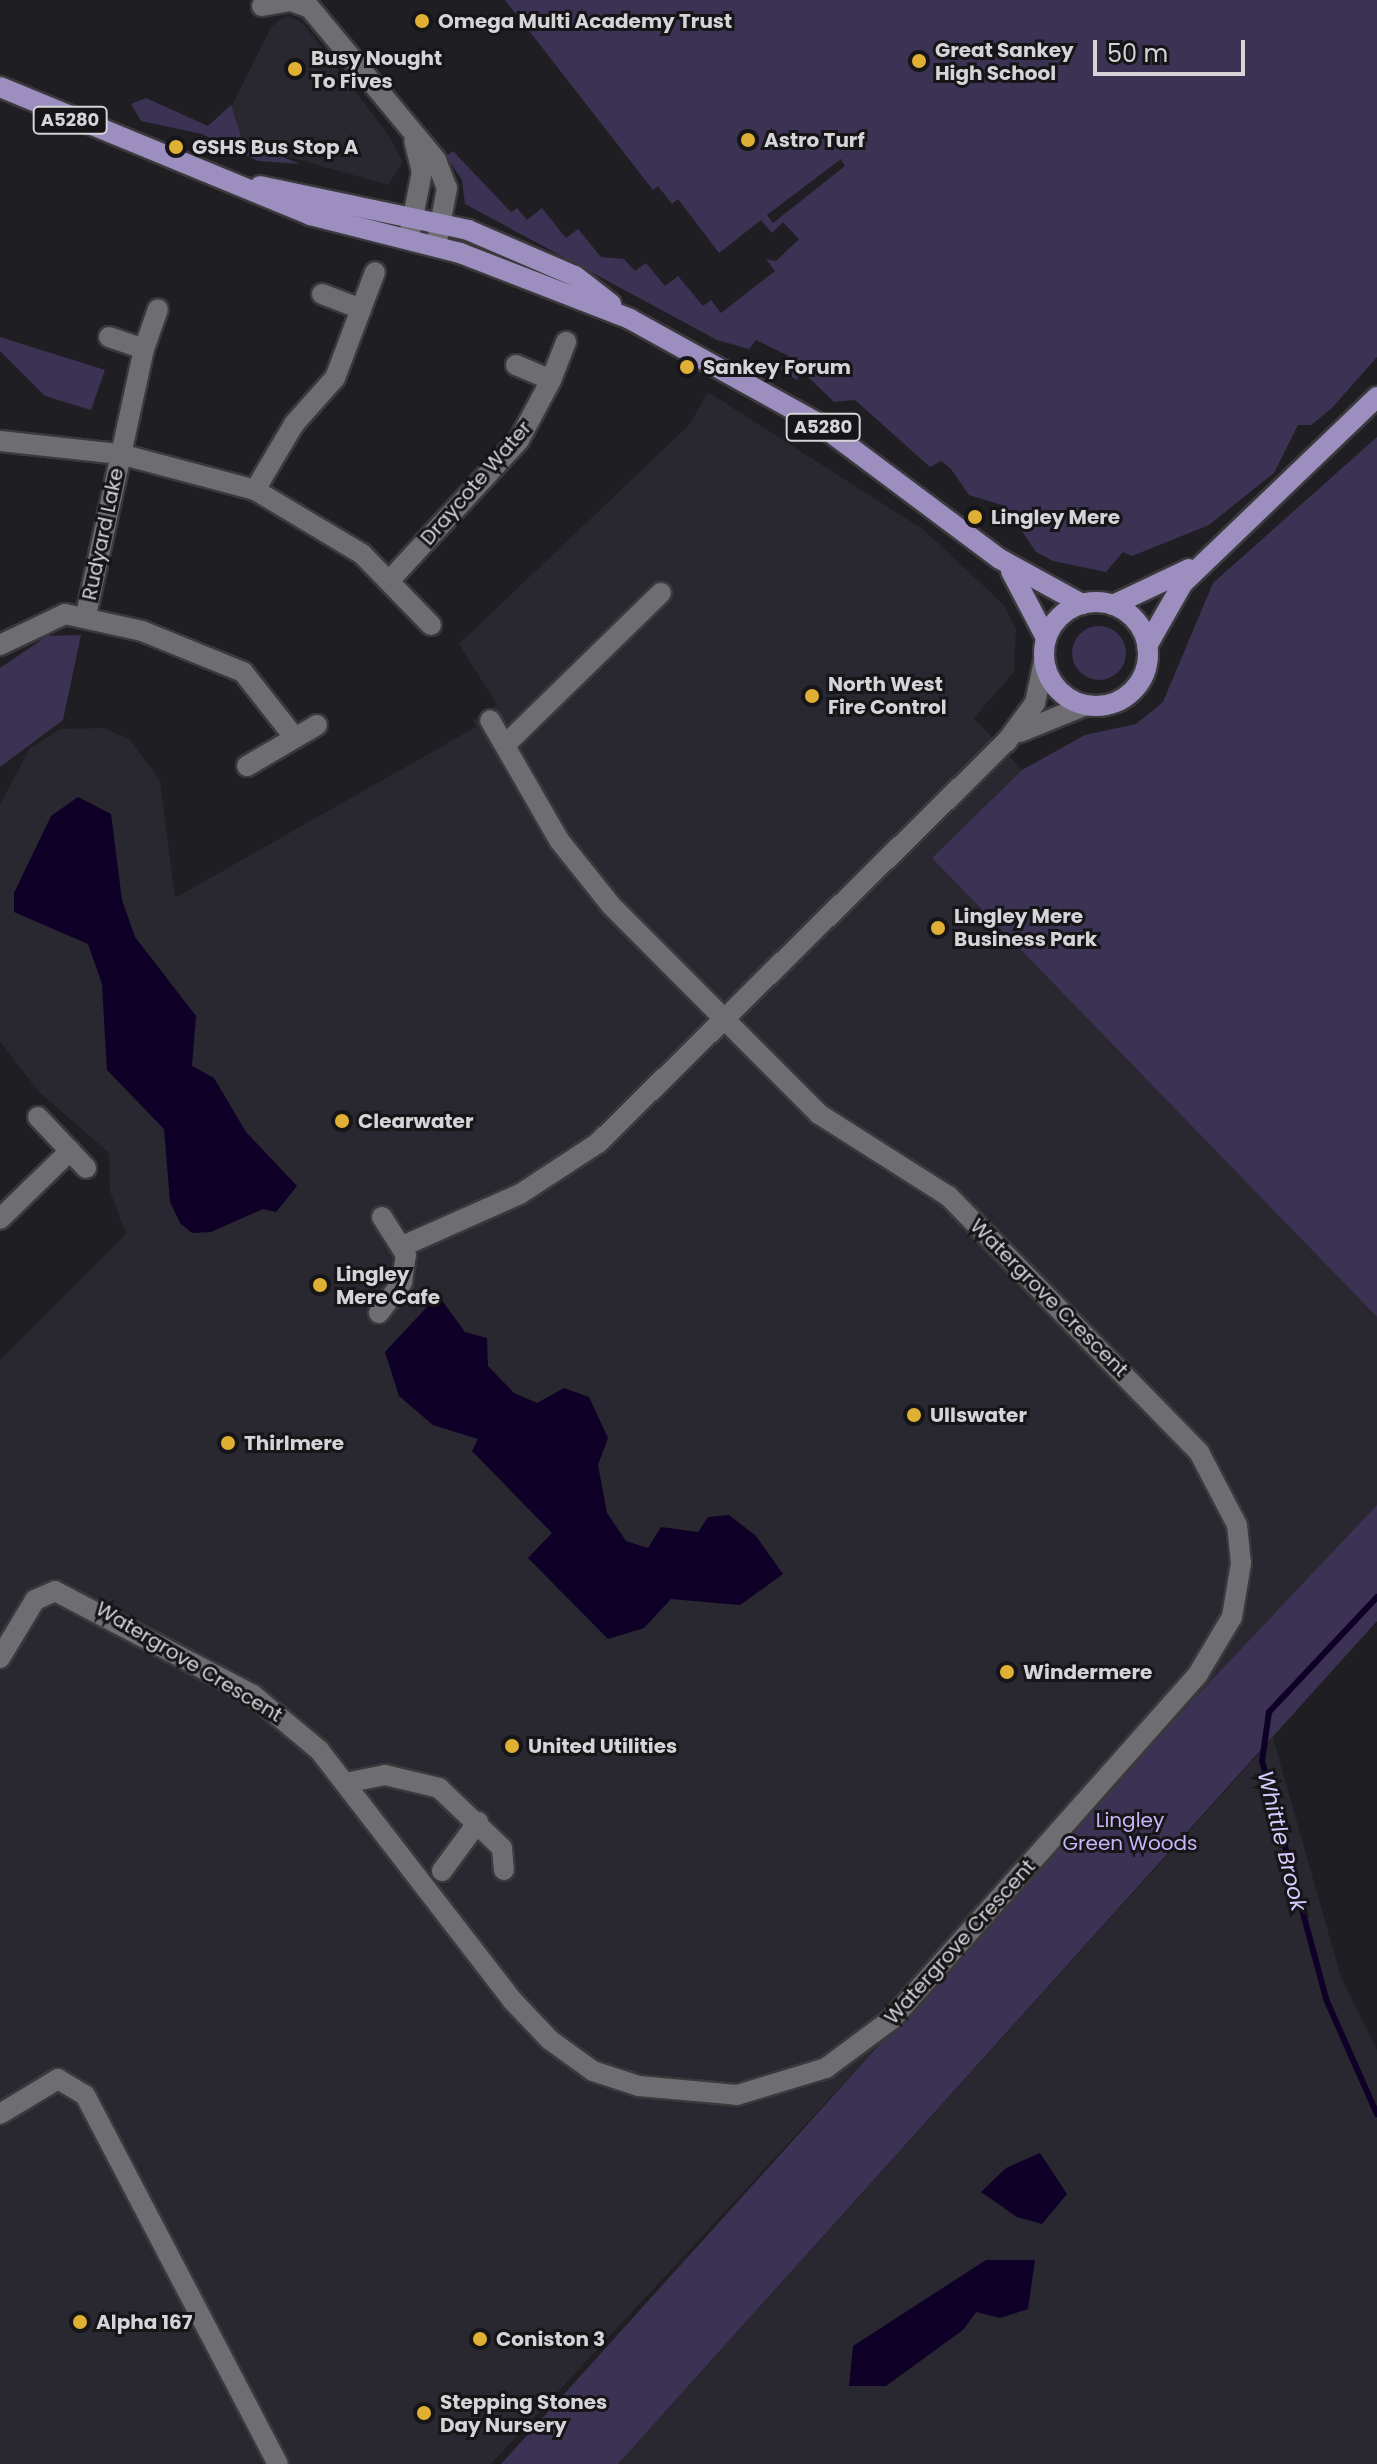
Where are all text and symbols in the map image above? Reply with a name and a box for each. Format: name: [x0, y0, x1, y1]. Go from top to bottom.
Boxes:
place label: Omega Multi Academy Trust: [438, 9, 732, 33]
marker: Omega Multi Academy Trust: [413, 12, 431, 30]
scale bar: [1097, 24, 1249, 74]
text: 50 m: [1107, 37, 1168, 70]
place label: Great Sankey High School: [935, 38, 1074, 85]
place label: Busy Nought To Fives: [311, 46, 442, 93]
marker: Great Sankey High School: [910, 52, 928, 70]
marker: Busy Nought To Fives: [286, 60, 304, 78]
road number: A5280: [32, 106, 108, 134]
place label: Astro Turf: [764, 128, 865, 152]
marker: Astro Turf: [739, 131, 757, 149]
place label: GSHS Bus Stop A: [192, 135, 358, 159]
marker: GSHS Bus Stop A: [167, 138, 185, 156]
place label: Sankey Forum: [703, 355, 851, 379]
marker: Sankey Forum: [678, 358, 696, 376]
road number: A5280: [785, 413, 861, 441]
street label: Draycote Water: [416, 416, 536, 550]
street label: Rudyard Lake: [77, 466, 129, 602]
place label: Lingley Mere: [991, 505, 1120, 529]
marker: Lingley Mere: [966, 508, 984, 526]
place label: North West Fire Control: [828, 672, 947, 719]
marker: North West Fire Control: [803, 687, 821, 705]
place label: Lingley Mere Business Park: [954, 904, 1097, 951]
marker: Lingley Mere Business Park: [929, 919, 947, 937]
place label: Clearwater: [358, 1109, 473, 1133]
marker: Clearwater: [333, 1112, 351, 1130]
street label: Watergrove Crescent: [965, 1214, 1133, 1382]
place label: Lingley Mere Cafe: [336, 1262, 440, 1309]
marker: Lingley Mere Cafe: [311, 1276, 329, 1294]
place label: Ullswater: [930, 1403, 1027, 1427]
marker: Ullswater: [905, 1406, 923, 1424]
place label: Thirlmere: [244, 1431, 344, 1455]
marker: Thirlmere: [219, 1434, 237, 1452]
street label: Watergrove Crescent: [91, 1597, 287, 1727]
place label: Windermere: [1023, 1660, 1152, 1684]
marker: Windermere: [998, 1663, 1016, 1681]
place label: United Utilities: [528, 1734, 677, 1758]
marker: United Utilities: [503, 1737, 521, 1755]
water label: Whittle Brook: [1252, 1768, 1312, 1914]
park label: Lingley Green Woods: [1062, 1808, 1198, 1855]
street label: Watergrove Crescent: [880, 1855, 1040, 2029]
place label: Alpha 167: [96, 2310, 192, 2334]
marker: Alpha 167: [71, 2313, 89, 2331]
place label: Coniston 3: [496, 2327, 605, 2351]
marker: Coniston 3: [471, 2330, 489, 2348]
place label: Stepping Stones Day Nursery: [440, 2390, 607, 2437]
marker: Stepping Stones Day Nursery: [415, 2404, 433, 2422]

